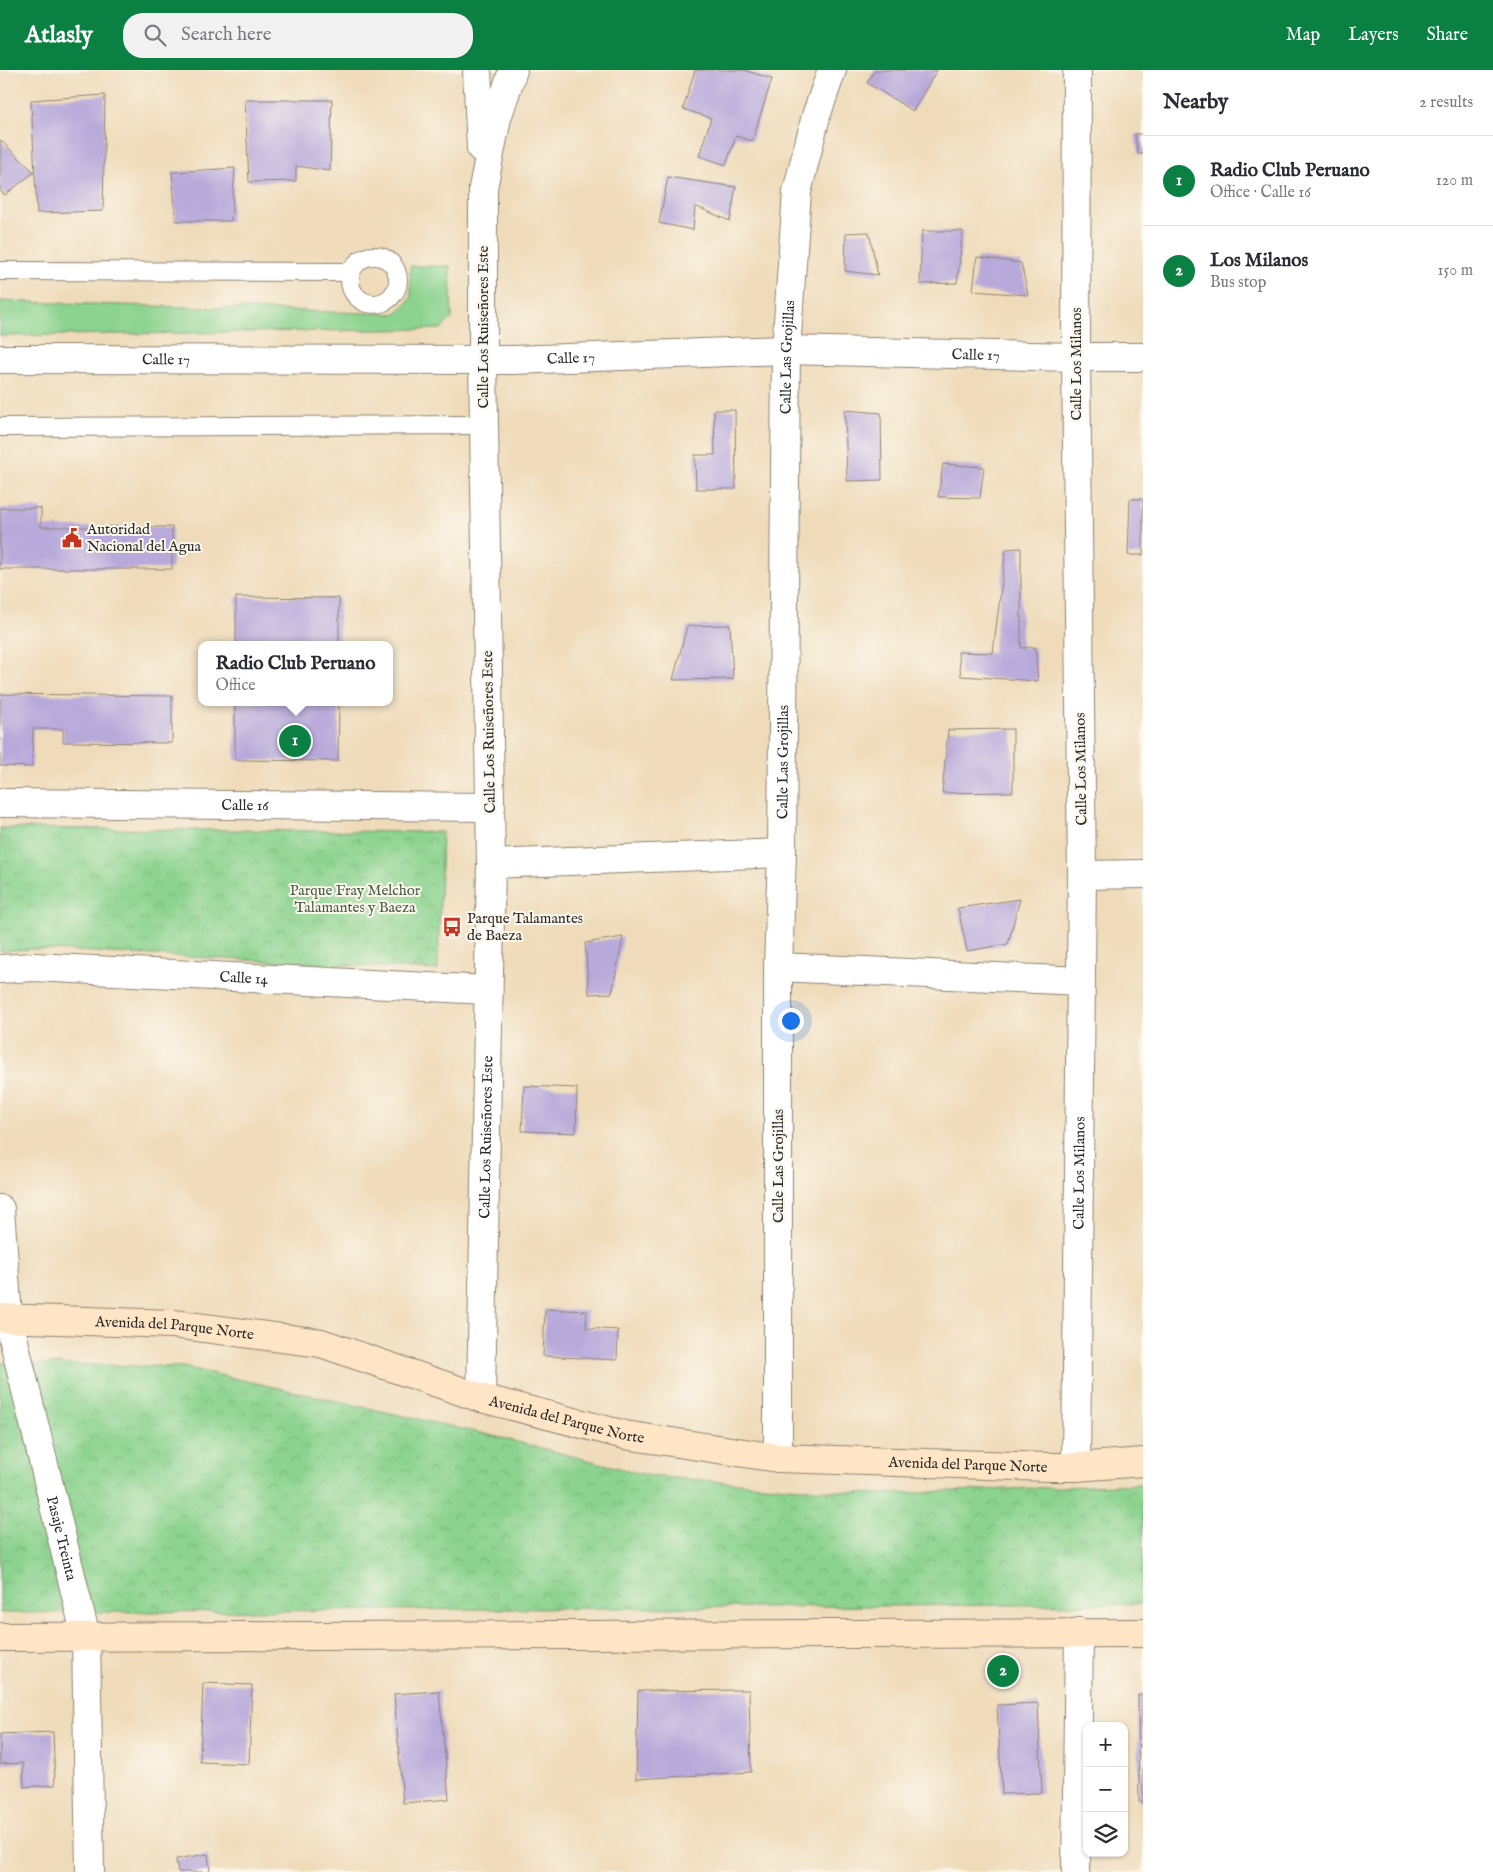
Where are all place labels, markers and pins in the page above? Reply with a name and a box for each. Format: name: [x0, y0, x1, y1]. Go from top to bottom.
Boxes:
place label: Autoridad Nacional del Agua: [86, 520, 202, 556]
public building icon: Autoridad Nacional del Agua: [61, 527, 83, 549]
pin: 1: [279, 722, 311, 760]
place label: Parque Talamantes de Baeza: [467, 909, 583, 945]
bus stop icon: Parque Talamantes de Baeza: [441, 916, 463, 938]
pin: 2: [987, 1652, 1019, 1690]

